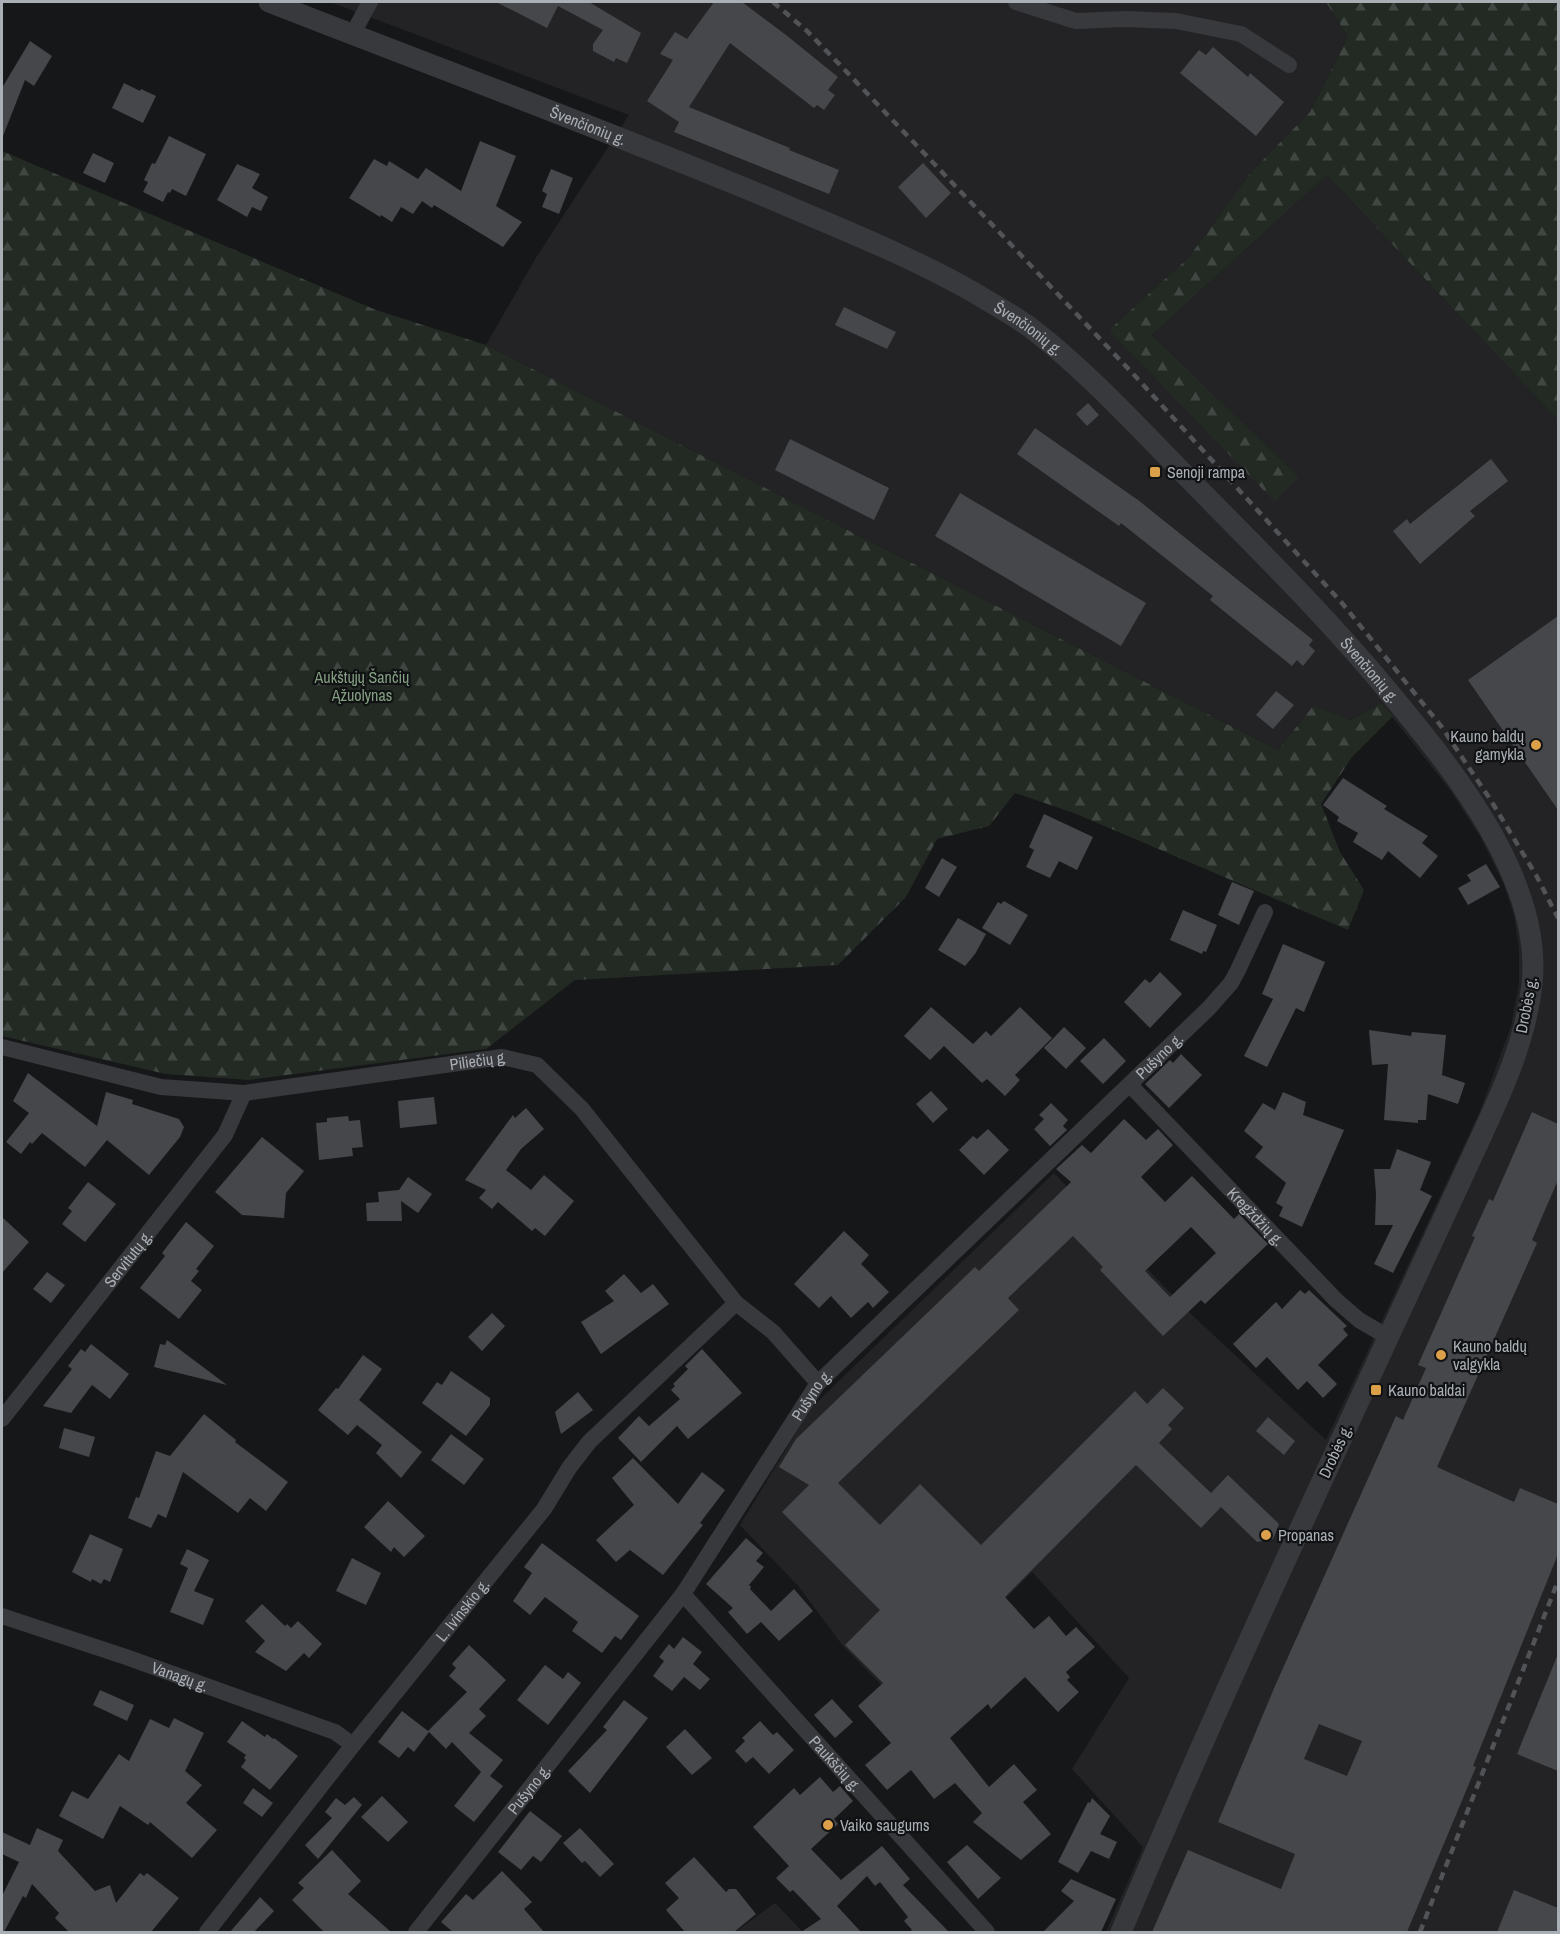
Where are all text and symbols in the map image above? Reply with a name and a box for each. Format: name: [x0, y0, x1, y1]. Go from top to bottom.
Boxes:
street label: Švenčionių g.: [547, 100, 629, 150]
street label: Švenčionių g.: [990, 296, 1068, 361]
place label: Senoji rampa: [1167, 461, 1246, 483]
marker: Senoji rampa: [1148, 465, 1162, 479]
street label: Švenčionių g.: [1335, 632, 1404, 708]
park label: Aukštųjų Šančių Ąžuolynas: [314, 666, 410, 706]
place label: Kauno baldų gamykla: [1450, 725, 1525, 765]
marker: Kauno baldų gamykla: [1529, 738, 1543, 752]
street label: Drobės g.: [1510, 975, 1542, 1035]
street label: Pušyno g.: [1131, 1028, 1188, 1084]
street label: Piliečių g.: [448, 1046, 510, 1075]
street label: Kregždžių g.: [1222, 1182, 1289, 1251]
street label: Servitutų g.: [99, 1225, 157, 1292]
place label: Kauno baldų valgykla: [1453, 1335, 1527, 1375]
marker: Kauno baldų valgykla: [1434, 1348, 1448, 1362]
street label: Pušyno g.: [786, 1364, 837, 1425]
place label: Kauno baldai: [1388, 1379, 1465, 1401]
marker: Kauno baldai: [1369, 1383, 1383, 1397]
street label: Drobės g.: [1313, 1421, 1357, 1481]
place label: Propanas: [1278, 1524, 1334, 1546]
marker: Propanas: [1259, 1528, 1273, 1542]
street label: L. Ivinskio g.: [430, 1574, 494, 1646]
street label: Vanagų g.: [149, 1656, 211, 1697]
street label: Paukščių g.: [804, 1731, 867, 1796]
street label: Pušyno g.: [502, 1759, 556, 1819]
place label: Vaiko saugums: [840, 1814, 929, 1836]
marker: Vaiko saugums: [821, 1818, 835, 1832]

